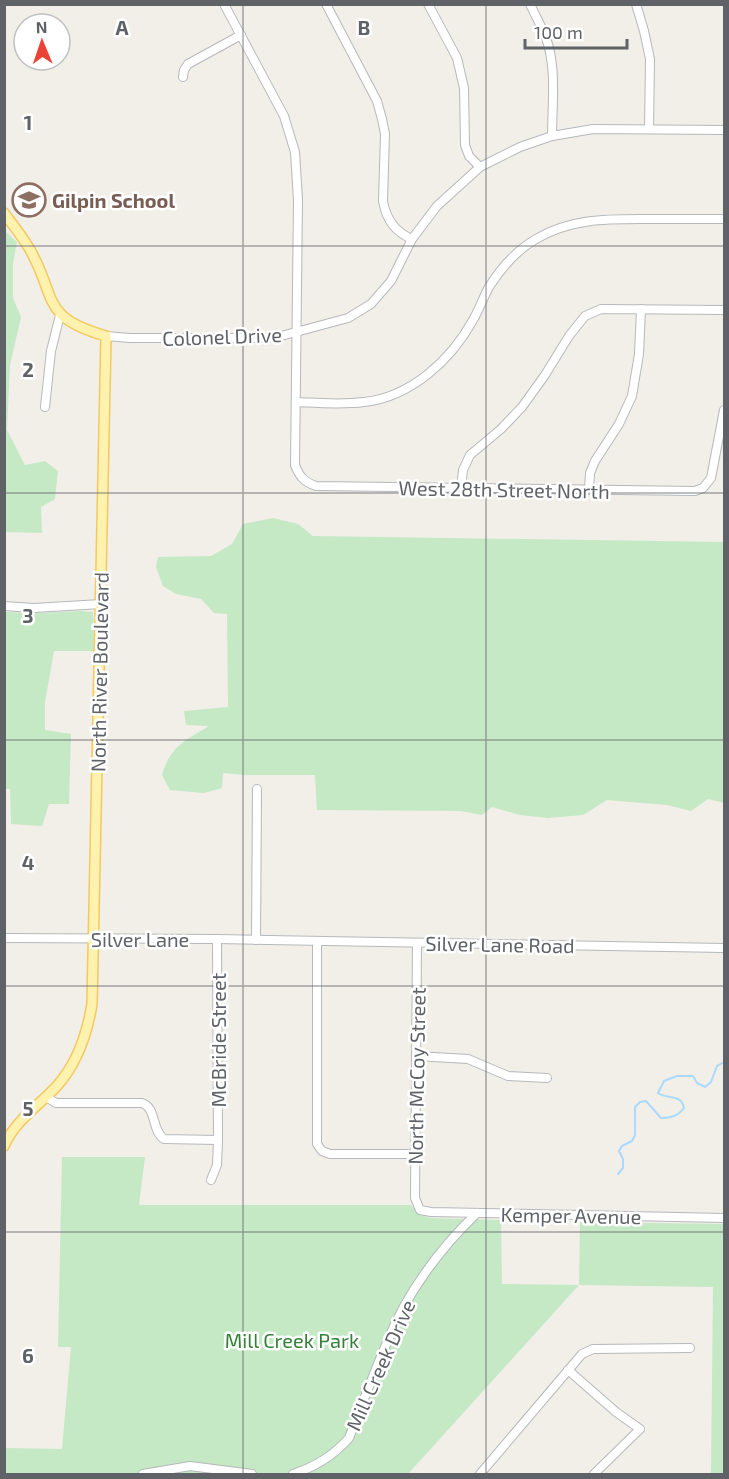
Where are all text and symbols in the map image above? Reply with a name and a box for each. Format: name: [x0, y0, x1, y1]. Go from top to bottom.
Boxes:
north arrow: [12, 12, 72, 72]
scale bar: [525, 12, 627, 50]
text: A: [115, 15, 129, 39]
text: B: [358, 15, 370, 39]
text: N: [35, 17, 48, 36]
text: 100 m: [534, 21, 583, 43]
text: 1: [24, 110, 32, 134]
school or university icon: Gilpin School: [11, 182, 47, 218]
place label: Gilpin School: [52, 188, 175, 212]
street label: Colonel Drive: [162, 322, 282, 350]
text: 2: [22, 357, 34, 381]
street label: West 28th Street North: [398, 475, 610, 503]
street label: North River Boulevard: [85, 572, 113, 772]
text: 3: [22, 603, 34, 627]
text: 4: [22, 850, 35, 874]
street label: Silver Lane: [91, 927, 189, 951]
street label: Silver Lane Road: [425, 931, 575, 957]
street label: McBride Street: [206, 972, 230, 1107]
street label: North McCoy Street: [402, 987, 430, 1165]
text: 5: [22, 1096, 34, 1120]
street label: Kemper Avenue: [500, 1202, 642, 1228]
street label: Mill Creek Drive: [340, 1296, 420, 1434]
park label: Mill Creek Park: [225, 1328, 359, 1352]
text: 6: [22, 1343, 34, 1367]

